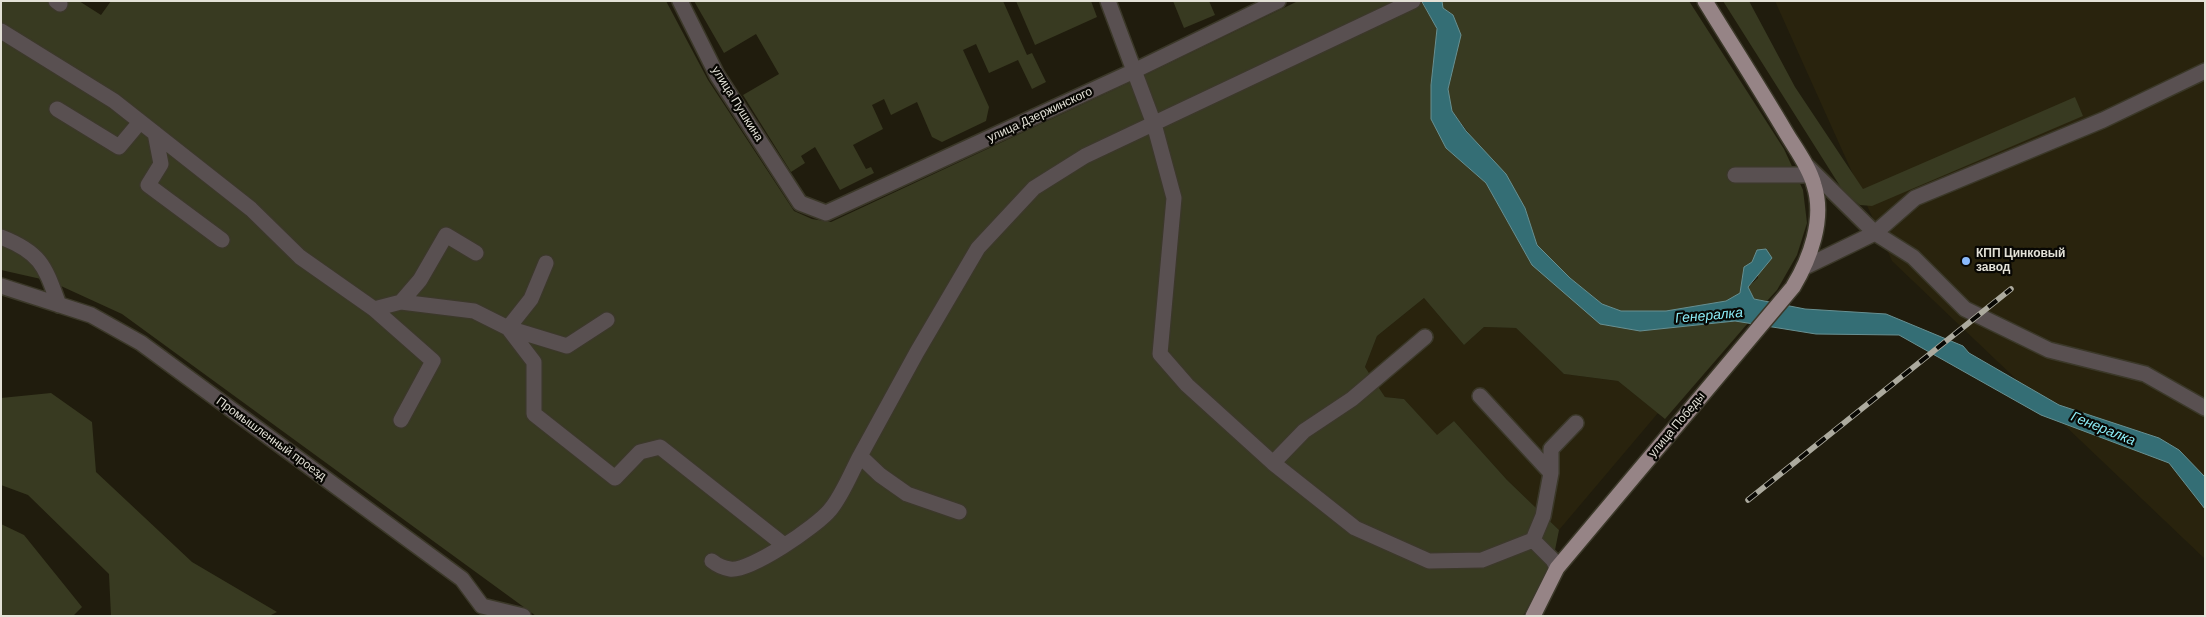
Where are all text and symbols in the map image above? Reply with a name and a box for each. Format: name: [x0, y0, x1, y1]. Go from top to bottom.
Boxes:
street label: улица Пушкина: [708, 64, 766, 144]
street label: улица Дзержинского: [985, 84, 1095, 146]
place label: КПП Цинковый завод: [1976, 247, 2065, 275]
marker: КПП Цинковый завод: [1960, 255, 1972, 267]
water label: Генералка: [1674, 305, 1744, 327]
street label: улица Победы: [1646, 390, 1708, 460]
street label: Промышленный проезд: [213, 394, 329, 484]
water label: Генералка: [2068, 408, 2138, 450]

